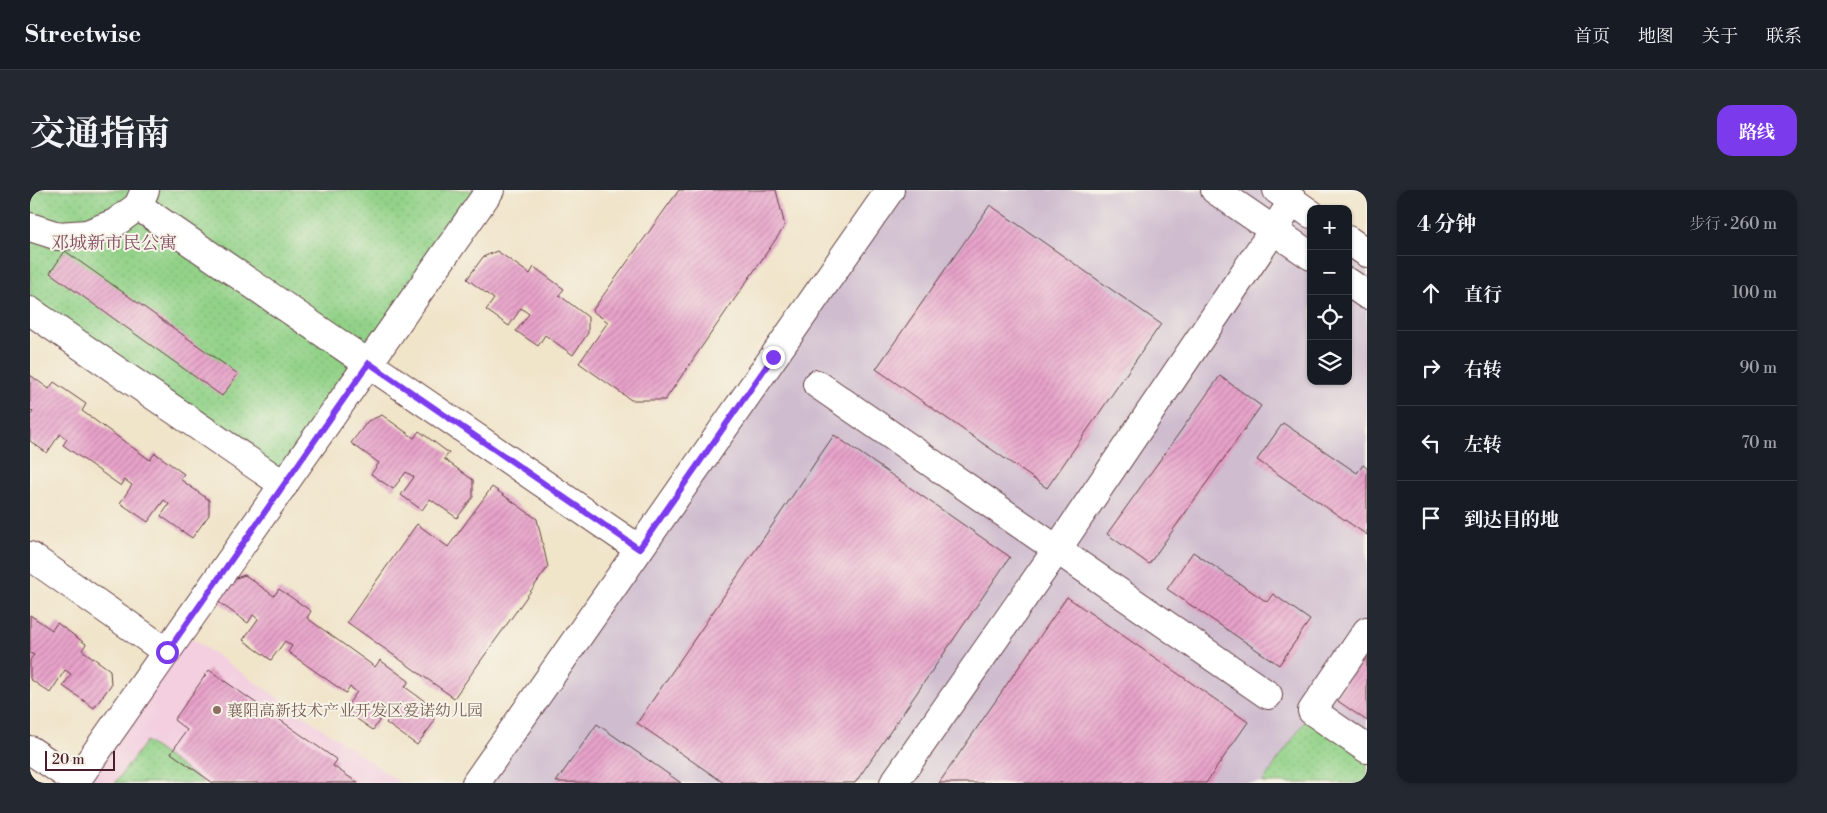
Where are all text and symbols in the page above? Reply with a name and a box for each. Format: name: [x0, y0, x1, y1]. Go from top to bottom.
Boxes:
text: Streetwise: [25, 20, 141, 50]
text: 首页: [1574, 25, 1610, 48]
text: 地图: [1638, 25, 1674, 48]
text: 关于: [1702, 25, 1738, 48]
text: 联系: [1766, 25, 1802, 48]
button: 路线: [1717, 105, 1797, 156]
text: 交通指南: [30, 113, 170, 156]
map controls: [1307, 205, 1352, 385]
button: +: [1307, 205, 1352, 250]
text: 4 分钟: [1417, 212, 1476, 238]
text: 步行 · 260 m: [1689, 214, 1777, 234]
district label: 邓城新市民公寓: [51, 232, 177, 255]
button: −: [1307, 250, 1352, 295]
icon: ahead: [1417, 279, 1445, 307]
text: 直行: [1464, 283, 1502, 307]
text: 100 m: [1732, 283, 1777, 303]
button: locate: [1307, 295, 1352, 340]
button: layers: [1307, 340, 1352, 385]
route end: [762, 346, 785, 369]
icon: right: [1417, 354, 1445, 382]
text: 右转: [1464, 358, 1502, 382]
text: 90 m: [1739, 358, 1777, 378]
icon: left: [1417, 429, 1445, 457]
text: 左转: [1464, 433, 1502, 457]
text: 70 m: [1741, 433, 1777, 453]
icon: arrive: [1417, 504, 1445, 532]
text: 到达目的地: [1464, 508, 1559, 532]
route start: [156, 641, 179, 664]
place label: 襄阳高新技术产业开发区爱诺幼儿园: [227, 701, 483, 721]
marker: 襄阳高新技术产业开发区爱诺幼儿园: [211, 704, 223, 716]
scale bar: [45, 748, 115, 771]
text: 20 m: [52, 751, 84, 769]

